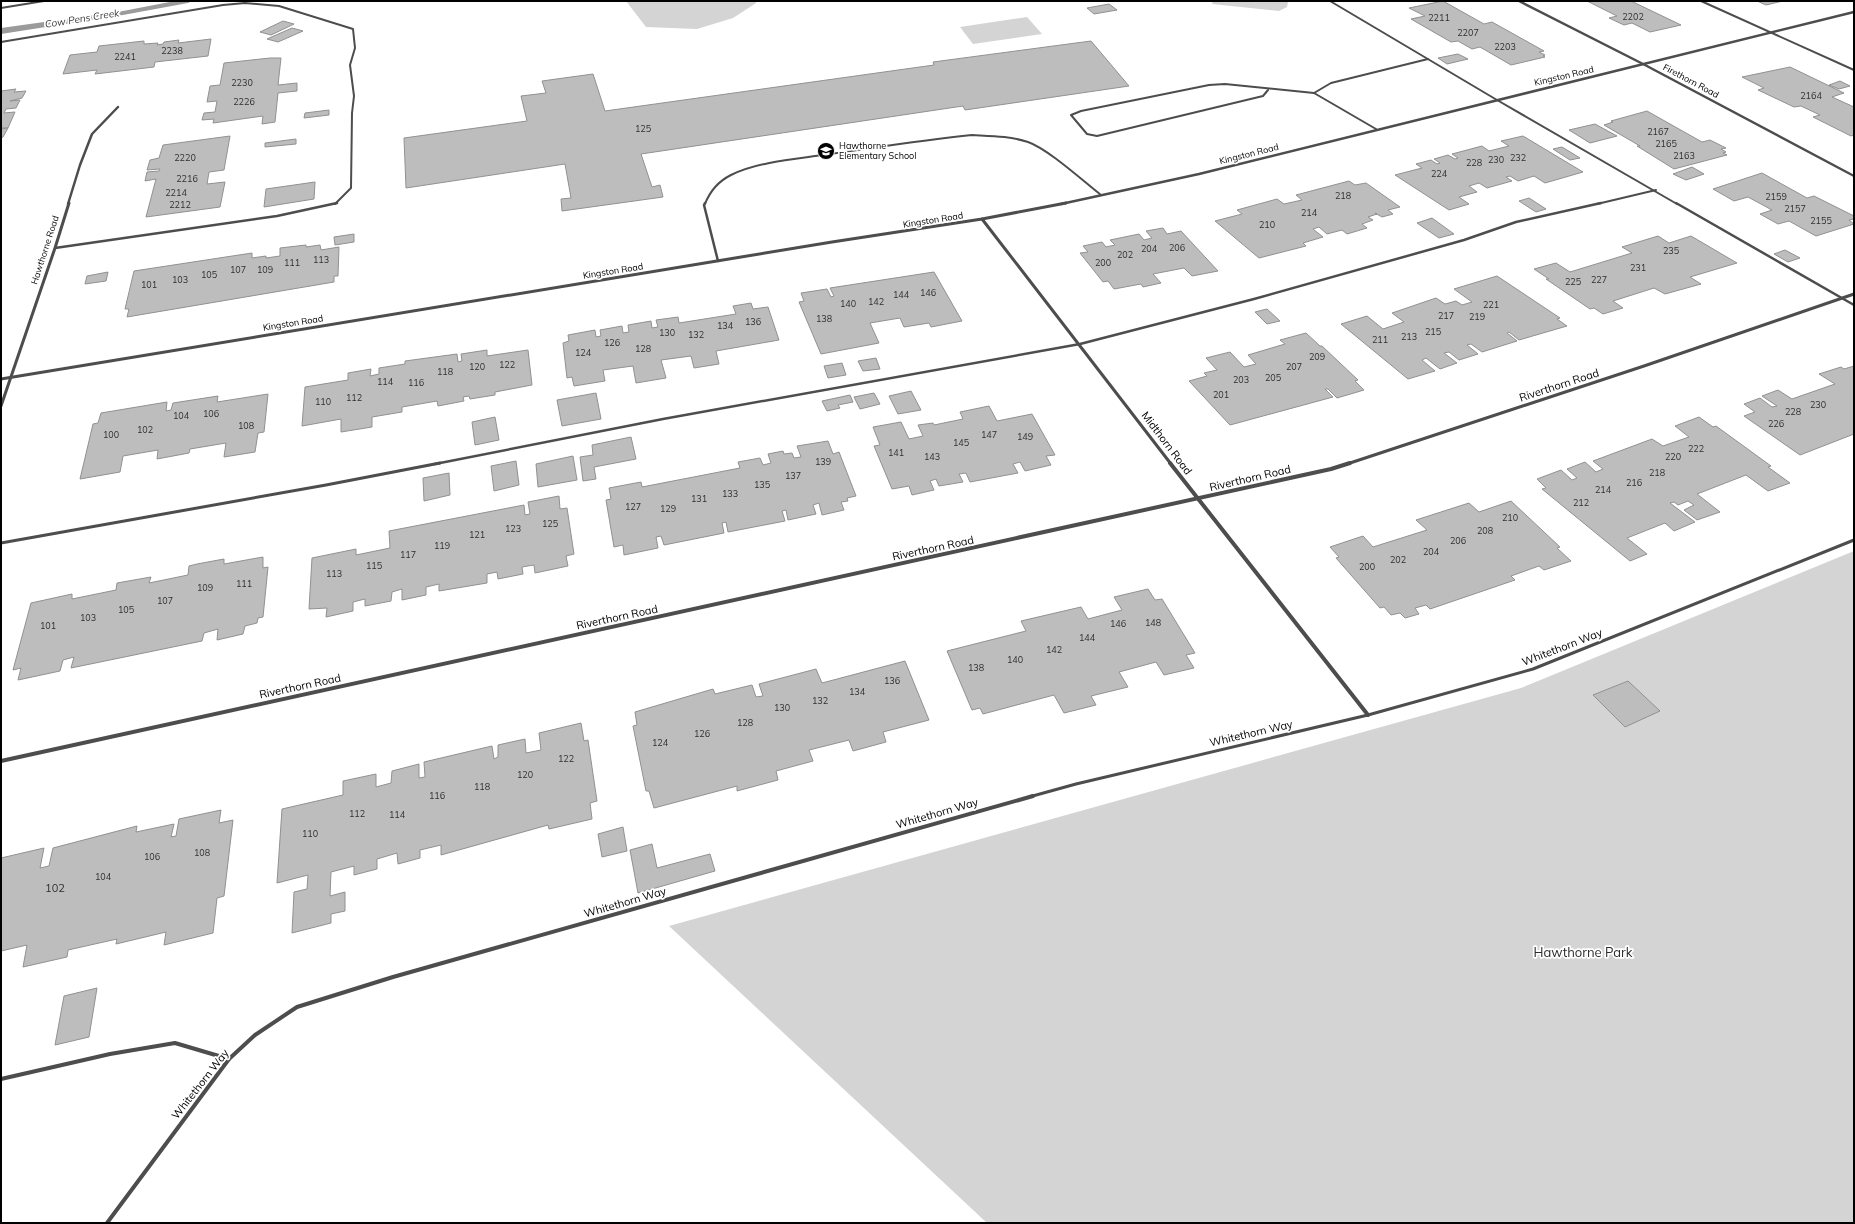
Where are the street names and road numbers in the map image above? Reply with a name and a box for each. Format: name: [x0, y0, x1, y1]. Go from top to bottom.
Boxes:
street label: Firethorn Road: [1661, 61, 1721, 100]
street label: Kingston Road: [1533, 63, 1595, 88]
street label: Kingston Road: [1218, 141, 1280, 166]
street label: Kingston Road: [902, 209, 964, 230]
street label: Hawthorne Road: [28, 214, 61, 286]
street label: Kingston Road: [582, 260, 644, 281]
street label: Kingston Road: [262, 312, 324, 333]
street label: Riverthorn Road: [1517, 365, 1601, 405]
street label: Midthorn Road: [1139, 409, 1195, 477]
street label: Riverthorn Road: [1208, 462, 1292, 494]
street label: Riverthorn Road: [891, 533, 975, 563]
street label: Riverthorn Road: [575, 602, 659, 632]
street label: Whitethorn Way: [1520, 625, 1604, 669]
street label: Riverthorn Road: [258, 671, 342, 701]
street label: Whitethorn Way: [1208, 717, 1294, 749]
street label: Whitethorn Way: [894, 795, 980, 831]
street label: Whitethorn Way: [582, 884, 668, 920]
street label: Whitethorn Way: [168, 1046, 232, 1122]

